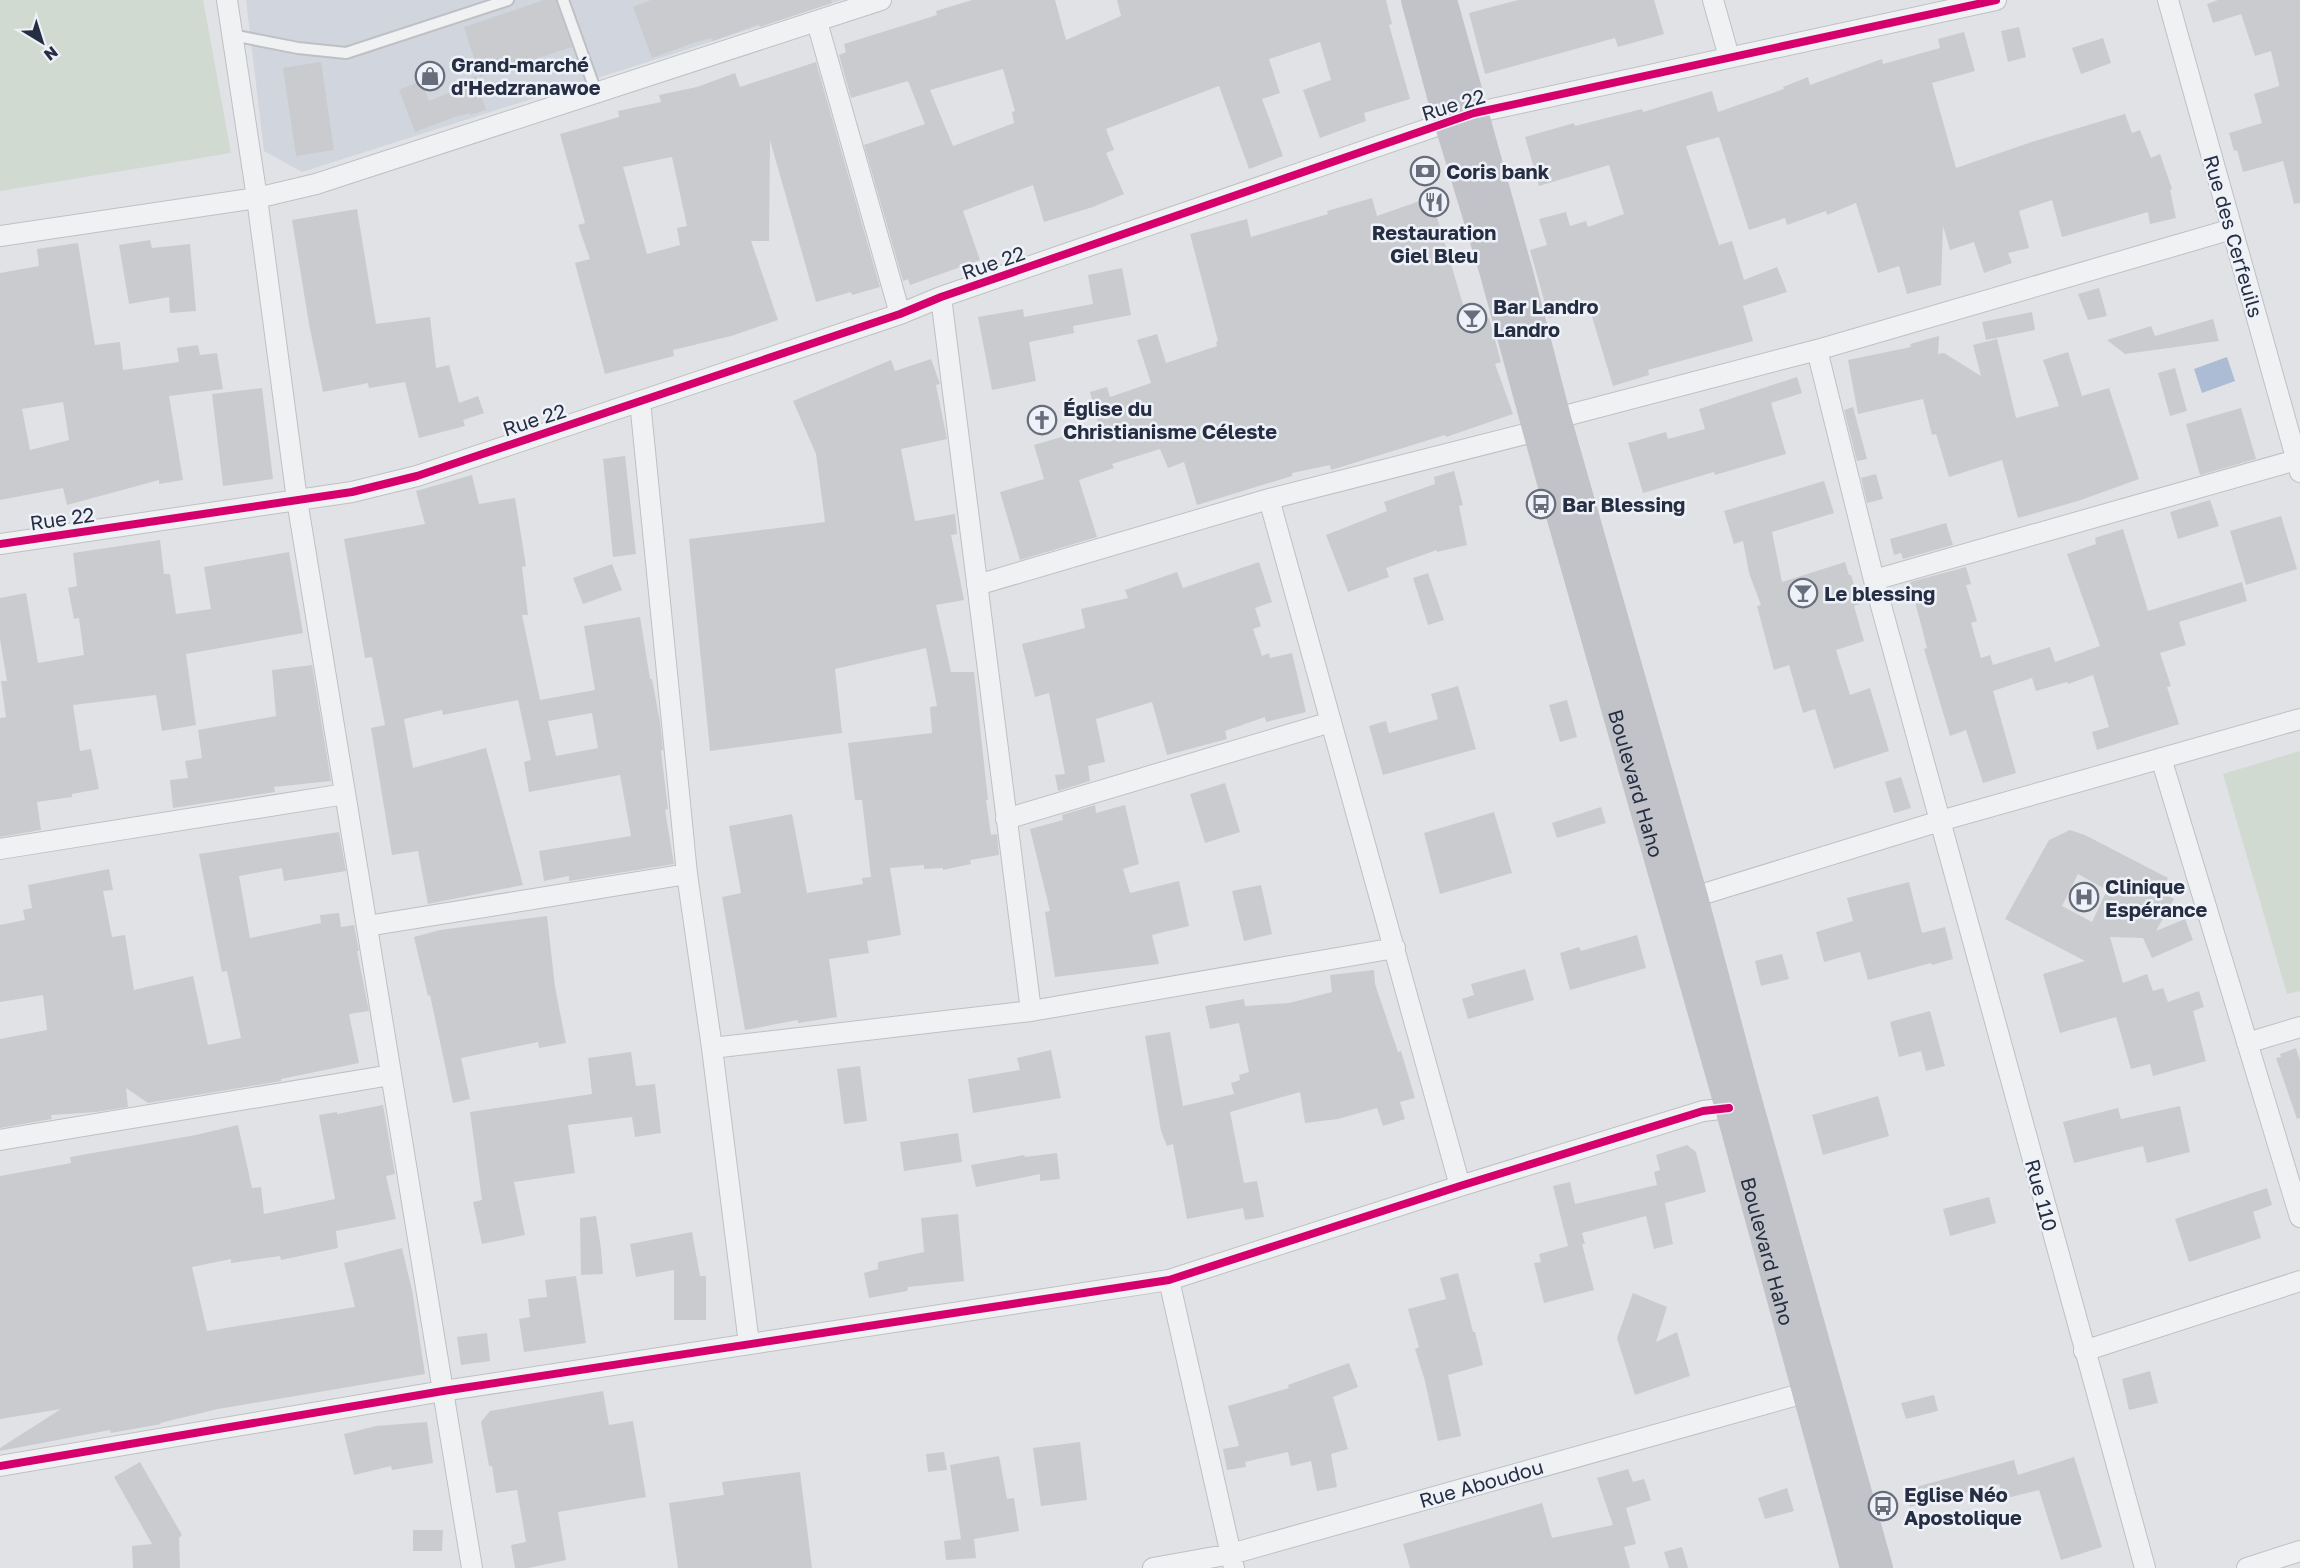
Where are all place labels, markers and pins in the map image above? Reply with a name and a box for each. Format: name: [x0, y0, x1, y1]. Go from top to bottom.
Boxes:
place label: Grand-marché d'Hedzranawoe: [451, 52, 601, 99]
shop icon: Grand-marché d'Hedzranawoe: [414, 60, 446, 92]
bank icon: Coris bank: [1409, 155, 1441, 187]
place label: Coris bank: [1446, 159, 1550, 183]
restaurant icon: Restauration Giel Bleu: [1418, 186, 1450, 218]
place label: Restauration Giel Bleu: [1372, 220, 1496, 267]
place label: Bar Landro Landro: [1493, 294, 1599, 341]
bar icon: Bar Landro Landro: [1456, 302, 1488, 334]
place label: Église du Christianisme Céleste: [1063, 396, 1277, 443]
church icon: Église du Christianisme Céleste: [1026, 404, 1058, 436]
bus stop icon: Bar Blessing: [1525, 488, 1557, 520]
place label: Bar Blessing: [1562, 492, 1685, 516]
bar icon: Le blessing: [1787, 577, 1819, 609]
place label: Le blessing: [1824, 581, 1935, 605]
place label: Clinique Espérance: [2105, 874, 2207, 921]
hospital icon: Clinique Espérance: [2068, 881, 2100, 913]
place label: Eglise Néo Apostolique: [1904, 1482, 2022, 1529]
bus stop icon: Eglise Néo Apostolique: [1867, 1490, 1899, 1522]

